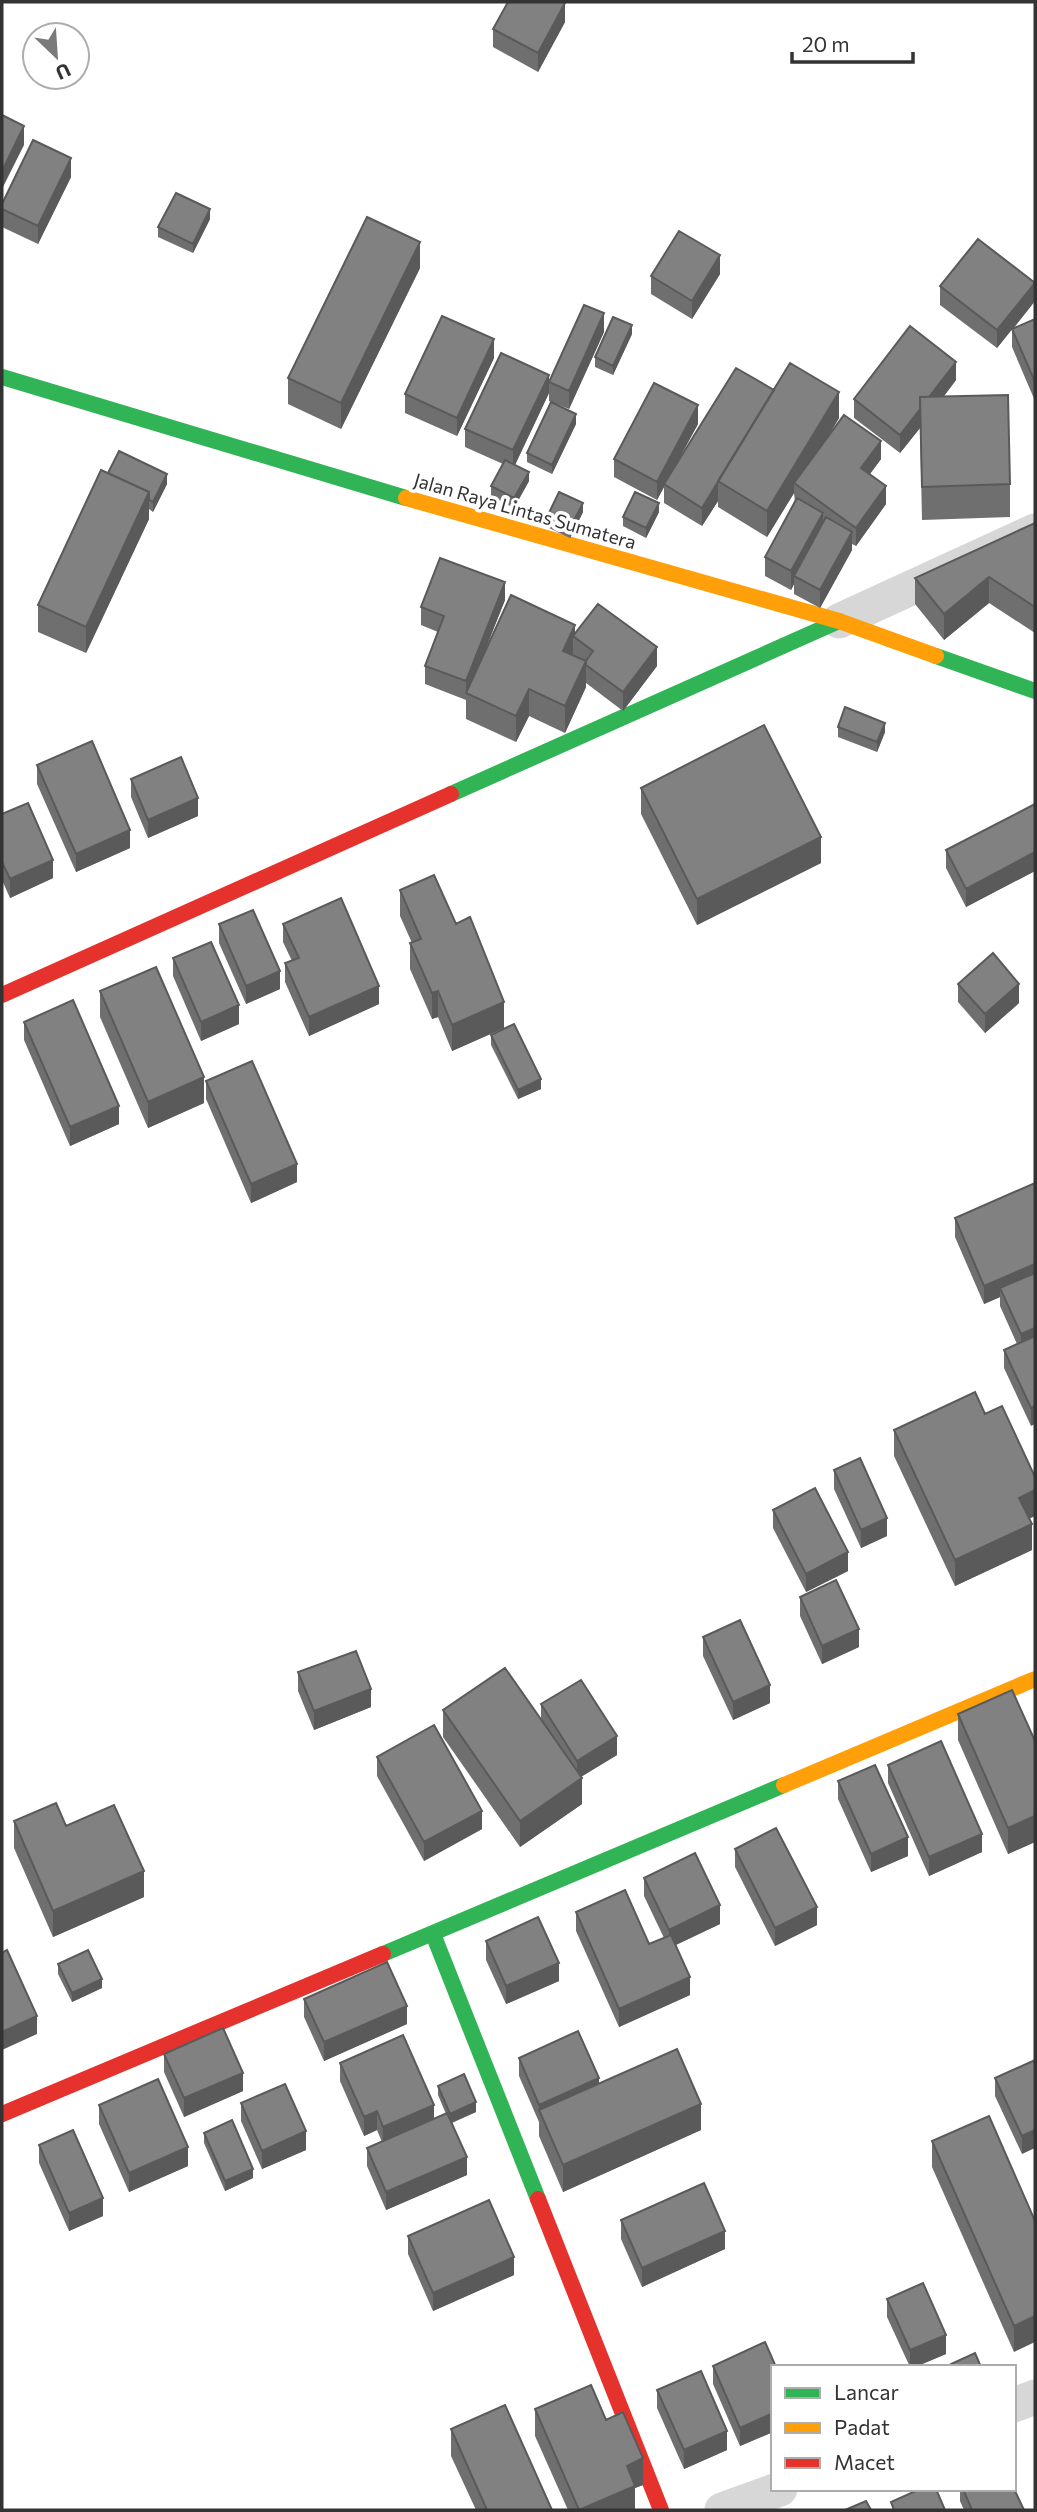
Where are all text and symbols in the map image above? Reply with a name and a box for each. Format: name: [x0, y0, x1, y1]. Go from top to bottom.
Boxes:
north arrow: [21, 21, 91, 91]
scale bar: [792, 21, 913, 65]
text: 20 m: [802, 31, 850, 56]
text: U: [52, 59, 75, 85]
street label: Jalan Raya Lintas Sumatera: [411, 468, 639, 553]
legend: [771, 2365, 1016, 2491]
text: Lancar: [834, 2379, 899, 2404]
text: Padat: [834, 2414, 890, 2439]
text: Macet: [834, 2449, 895, 2474]

